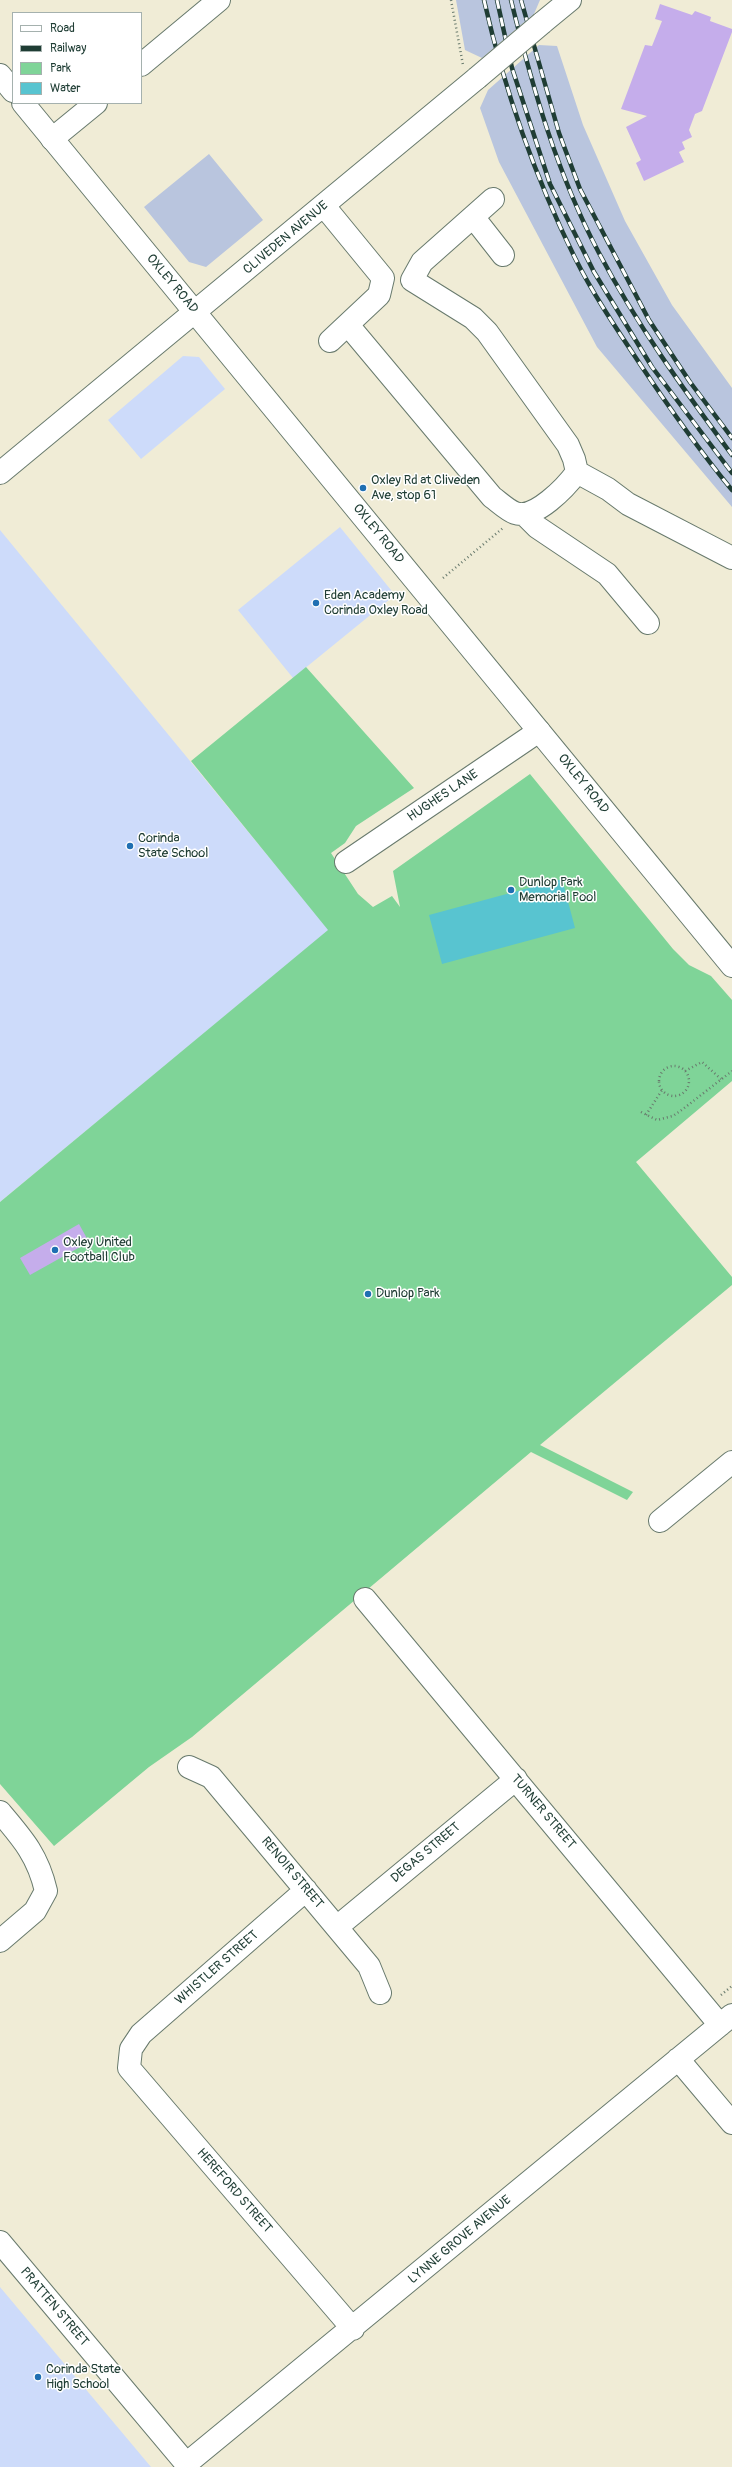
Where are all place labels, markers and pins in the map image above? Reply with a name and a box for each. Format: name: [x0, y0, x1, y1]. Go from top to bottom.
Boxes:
place label: Oxley Rd at Cliveden Ave, stop 61: [371, 473, 480, 504]
marker: Oxley Rd at Cliveden Ave, stop 61: [358, 483, 368, 493]
place label: Eden Academy Corinda Oxley Road: [324, 588, 428, 619]
marker: Eden Academy Corinda Oxley Road: [311, 598, 321, 608]
place label: Corinda State School: [138, 831, 208, 862]
marker: Corinda State School: [125, 841, 135, 851]
place label: Dunlop Park Memorial Pool: [519, 875, 596, 906]
marker: Dunlop Park Memorial Pool: [506, 885, 516, 895]
place label: Oxley United Football Club: [63, 1235, 135, 1266]
marker: Oxley United Football Club: [50, 1245, 60, 1255]
place label: Dunlop Park: [376, 1286, 440, 1302]
marker: Dunlop Park: [363, 1289, 373, 1299]
place label: Corinda State High School: [46, 2362, 121, 2393]
marker: Corinda State High School: [33, 2372, 43, 2382]

